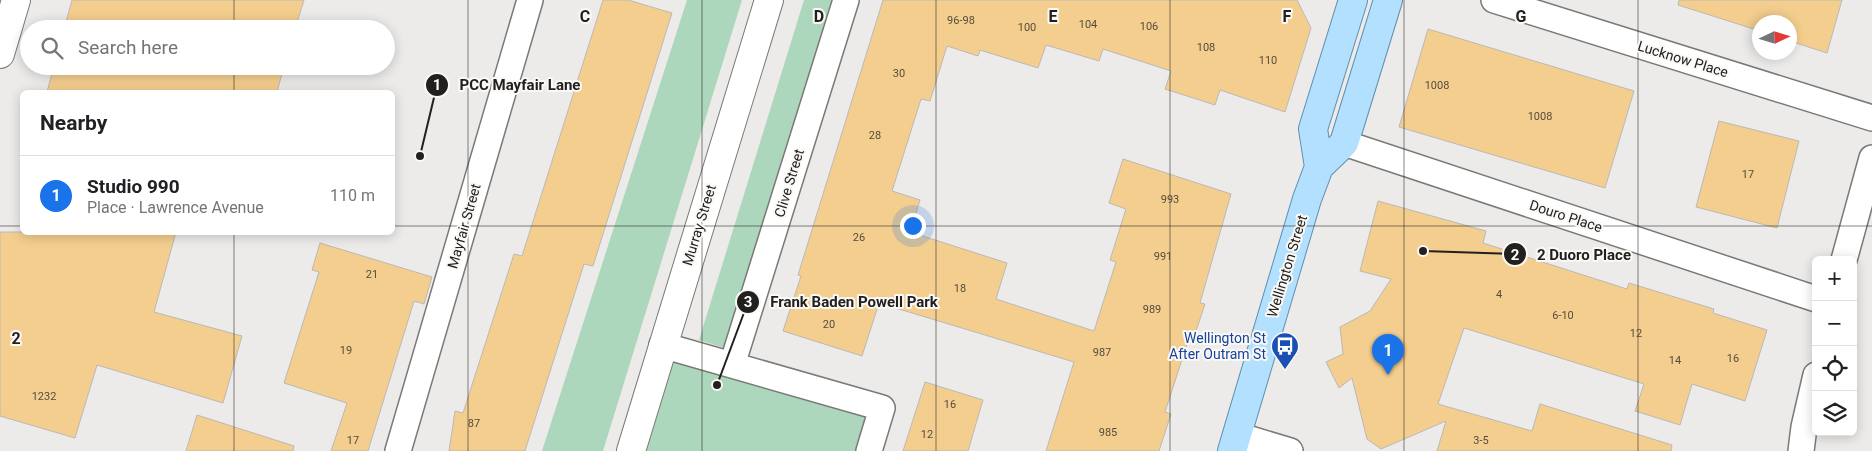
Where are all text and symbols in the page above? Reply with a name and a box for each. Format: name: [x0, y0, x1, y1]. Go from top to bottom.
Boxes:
text: C: [580, 7, 590, 26]
text: D: [814, 7, 824, 26]
text: E: [1049, 7, 1058, 26]
text: F: [1283, 7, 1292, 26]
text: G: [1516, 7, 1527, 26]
house number: 96-98: [947, 14, 975, 27]
north arrow: [1752, 15, 1797, 60]
house number: 104: [1079, 18, 1097, 31]
search box: [20, 20, 395, 75]
house number: 106: [1140, 20, 1158, 33]
house number: 100: [1018, 21, 1036, 34]
icon: search: [38, 34, 66, 62]
text: Search here: [78, 36, 178, 59]
street label: Lucknow Place: [1636, 38, 1730, 80]
house number: 108: [1197, 41, 1215, 54]
house number: 110: [1259, 54, 1277, 67]
house number: 30: [893, 67, 905, 80]
callout: PCC Mayfair Lane: [424, 70, 590, 100]
text: 1: [433, 76, 441, 94]
text: PCC Mayfair Lane: [460, 76, 580, 94]
house number: 1008: [1425, 79, 1449, 92]
house number: 1008: [1528, 110, 1552, 123]
text: Nearby: [40, 111, 107, 135]
house number: 28: [869, 129, 881, 142]
street label: Clive Street: [771, 147, 807, 219]
house number: 17: [1742, 168, 1754, 181]
text: Studio 990: [87, 175, 180, 198]
street label: Mayfair Street: [444, 181, 484, 270]
street label: Murray Street: [679, 182, 719, 267]
text: 1: [51, 186, 61, 205]
text: 110 m: [330, 186, 375, 205]
house number: 993: [1161, 193, 1179, 206]
street label: Douro Place: [1528, 197, 1604, 235]
text: Place · Lawrence Avenue: [87, 198, 264, 217]
your location: [900, 213, 926, 239]
street label: Wellington Street: [1264, 213, 1310, 319]
house number: 26: [853, 231, 865, 244]
callout: 2 Duoro Place: [1502, 239, 1641, 269]
text: 2: [1511, 246, 1520, 264]
text: 2 Duoro Place: [1537, 246, 1631, 264]
house number: 991: [1154, 250, 1172, 263]
map controls: [1812, 256, 1857, 436]
button: +: [1812, 256, 1857, 301]
house number: 21: [366, 268, 378, 281]
house number: 18: [954, 282, 966, 295]
callout: Frank Baden Powell Park: [735, 287, 948, 317]
house number: 4: [1496, 288, 1502, 301]
text: 3: [744, 293, 752, 311]
text: Frank Baden Powell Park: [770, 293, 939, 311]
button: −: [1812, 301, 1857, 346]
house number: 989: [1143, 303, 1161, 316]
house number: 6-10: [1552, 309, 1574, 322]
house number: 20: [823, 318, 835, 331]
house number: 12: [1630, 327, 1642, 340]
text: 2: [11, 329, 21, 348]
place label: Wellington St After Outram St: [1169, 330, 1266, 362]
bus stop icon: Wellington St After Outram St: [1270, 331, 1300, 370]
pin: 1: [1372, 334, 1404, 375]
house number: 19: [340, 344, 352, 357]
house number: 987: [1093, 346, 1111, 359]
button: locate: [1812, 346, 1857, 391]
house number: 16: [1727, 352, 1739, 365]
house number: 14: [1669, 354, 1681, 367]
house number: 1232: [32, 390, 56, 403]
button: layers: [1812, 391, 1857, 436]
house number: 16: [944, 398, 956, 411]
house number: 87: [468, 417, 480, 430]
house number: 985: [1099, 426, 1117, 439]
house number: 12: [921, 428, 933, 441]
house number: 17: [347, 434, 359, 447]
house number: 3-5: [1473, 434, 1489, 447]

